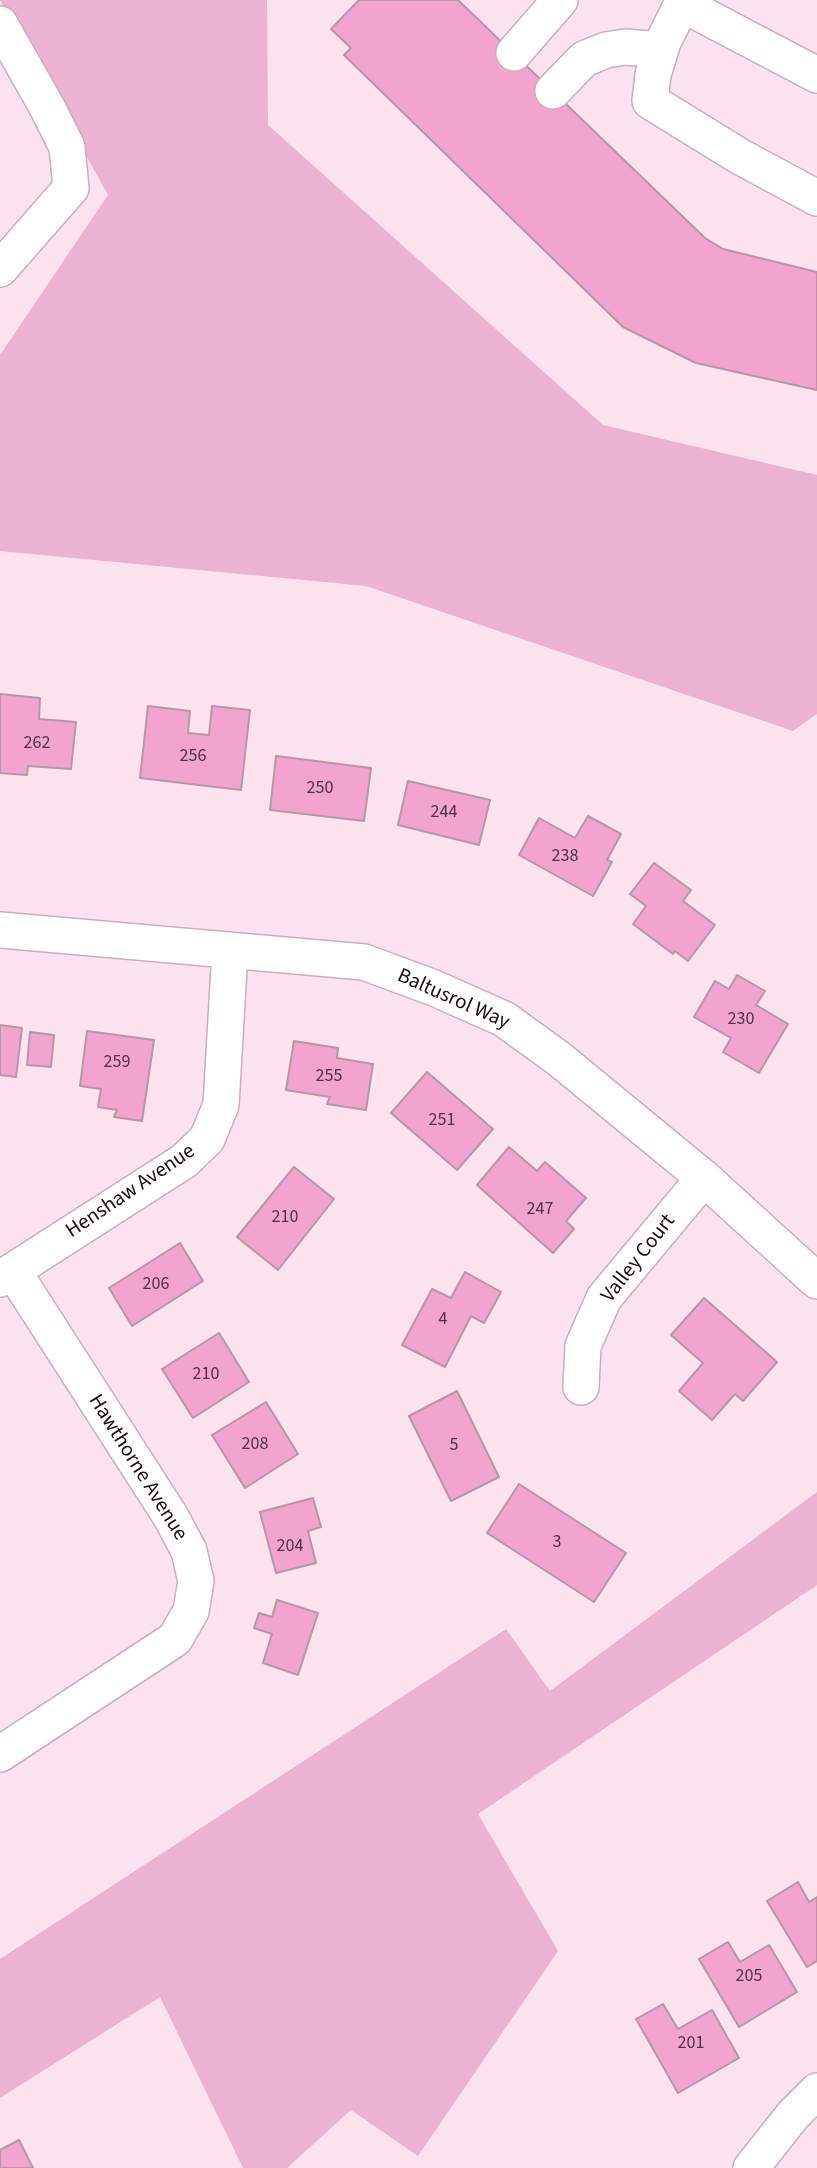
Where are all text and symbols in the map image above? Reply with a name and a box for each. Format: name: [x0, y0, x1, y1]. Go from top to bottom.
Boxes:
house number: 262: [24, 733, 50, 755]
house number: 256: [180, 746, 206, 768]
house number: 250: [307, 778, 333, 800]
house number: 244: [431, 802, 457, 824]
house number: 238: [552, 846, 578, 868]
street label: Baltusrol Way: [393, 964, 513, 1036]
house number: 230: [728, 1009, 754, 1031]
house number: 259: [104, 1052, 130, 1074]
house number: 255: [316, 1066, 342, 1088]
house number: 251: [429, 1110, 455, 1132]
street label: Henshaw Avenue: [62, 1139, 200, 1245]
house number: 247: [527, 1199, 553, 1221]
house number: 210: [272, 1207, 298, 1229]
street label: Valley Court: [597, 1210, 681, 1308]
house number: 206: [143, 1274, 169, 1296]
house number: 4: [439, 1309, 447, 1331]
house number: 210: [193, 1364, 219, 1386]
street label: Hawthorne Avenue: [82, 1390, 192, 1546]
house number: 208: [242, 1434, 268, 1456]
house number: 5: [450, 1435, 458, 1457]
house number: 3: [553, 1532, 561, 1554]
house number: 204: [277, 1536, 303, 1558]
house number: 205: [736, 1966, 762, 1988]
house number: 201: [678, 2033, 704, 2055]

